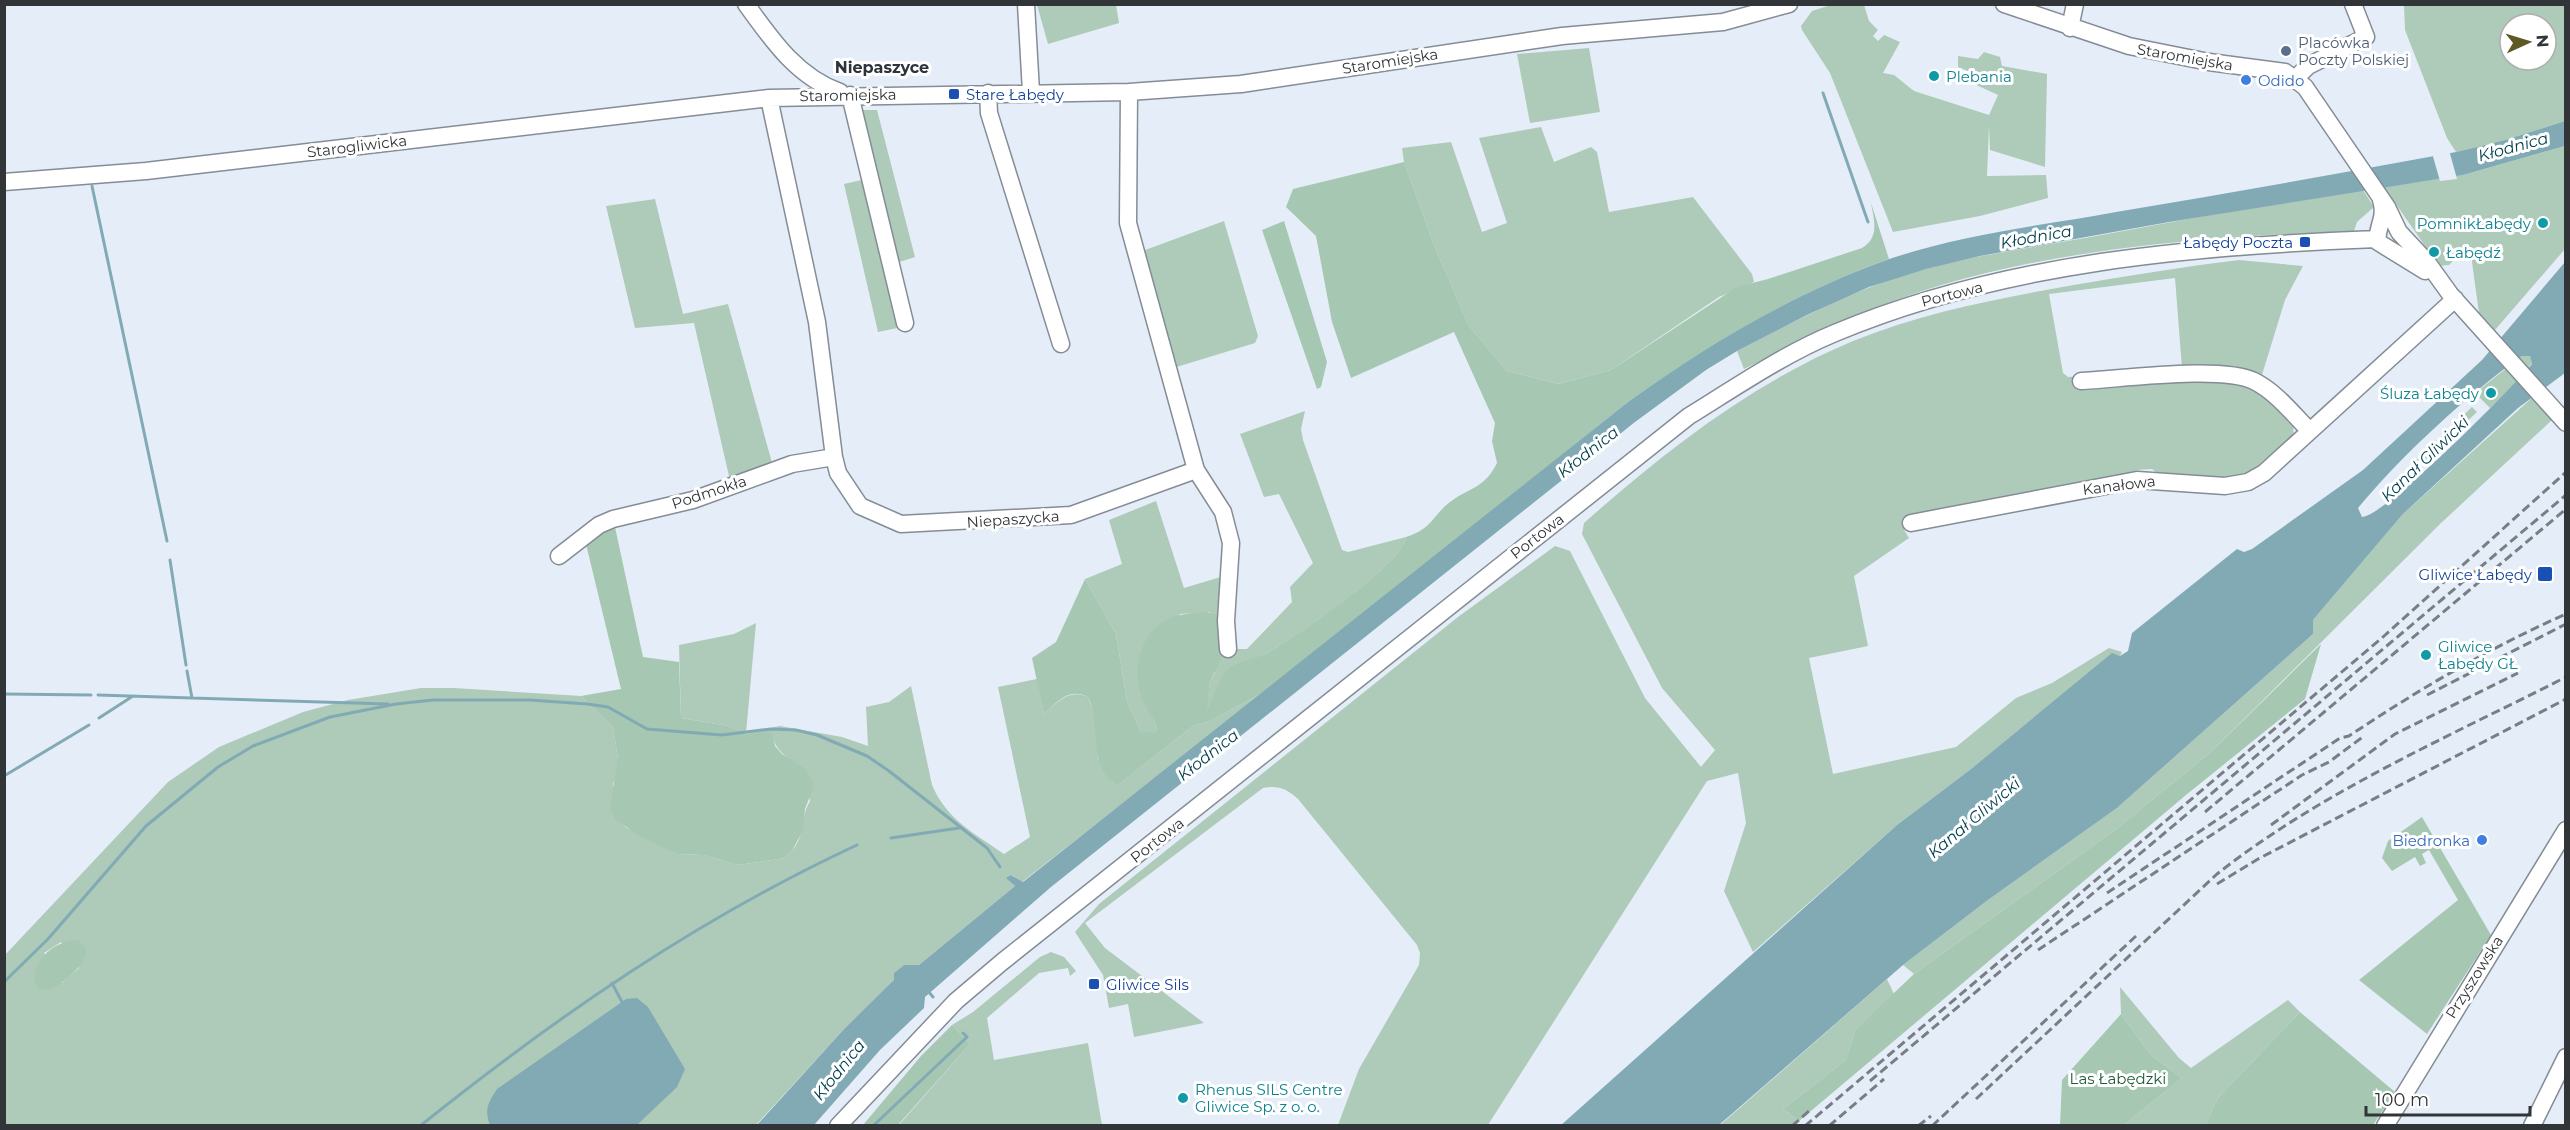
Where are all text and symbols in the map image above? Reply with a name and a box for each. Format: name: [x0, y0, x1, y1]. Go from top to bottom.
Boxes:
north arrow: [2498, 12, 2558, 72]
place label: Placówka Poczty Polskiej: [2298, 33, 2409, 69]
text: N: [2533, 34, 2552, 48]
street label: Staromiejska: [2136, 39, 2234, 75]
street label: Staromiejska: [1341, 44, 1439, 78]
marker: Placówka Poczty Polskiej: [2279, 44, 2293, 58]
district label: Niepaszyce: [835, 58, 929, 77]
place label: Plebania: [1946, 67, 2012, 86]
marker: Plebania: [1927, 69, 1941, 83]
place label: Odido: [2258, 71, 2304, 90]
marker: Odido: [2239, 73, 2253, 87]
street label: Staromiejska: [799, 85, 897, 105]
place label: Stare Łabędy: [966, 85, 1065, 104]
marker: Stare Łabędy: [947, 87, 961, 101]
water label: Kłodnica: [2476, 128, 2550, 165]
street label: Starogliwicka: [306, 130, 408, 162]
place label: PomnikŁabędy: [2417, 214, 2532, 233]
marker: PomnikŁabędy: [2536, 216, 2550, 230]
water label: Kłodnica: [1999, 221, 2073, 253]
place label: Łabędy Poczta: [2183, 233, 2293, 252]
marker: Łabędy Poczta: [2298, 235, 2312, 249]
place label: Łabędź: [2446, 243, 2501, 262]
marker: Łabędź: [2427, 245, 2441, 259]
street label: Portowa: [1919, 277, 1985, 311]
place label: Śluza Łabędy: [2380, 384, 2480, 403]
marker: Śluza Łabędy: [2484, 386, 2498, 400]
water label: Kanał Gliwicki: [2377, 412, 2473, 506]
water label: Kłodnica: [1554, 422, 1622, 482]
street label: Podmokła: [669, 471, 749, 513]
street label: Kanałowa: [2081, 471, 2157, 499]
street label: Niepaszycka: [966, 506, 1060, 532]
street label: Portowa: [1506, 509, 1568, 563]
place label: Gliwice Łabędy: [2419, 565, 2533, 584]
marker: Gliwice Łabędy: [2536, 565, 2554, 583]
place label: Gliwice Łabędy GŁ: [2438, 637, 2518, 673]
marker: Gliwice Łabędy GŁ: [2419, 648, 2433, 662]
water label: Kłodnica: [1174, 725, 1242, 785]
water label: Kanał Gliwicki: [1924, 773, 2025, 862]
street label: Portowa: [1126, 813, 1188, 867]
place label: Biedronka: [2392, 831, 2470, 850]
marker: Biedronka: [2475, 833, 2489, 847]
street label: Przyszowska: [2441, 932, 2507, 1022]
place label: Gliwice Sils: [1106, 975, 1189, 994]
marker: Gliwice Sils: [1087, 977, 1101, 991]
water label: Kłodnica: [809, 1036, 869, 1104]
park label: Las Łabędzki: [2070, 1069, 2166, 1088]
scale bar: [2366, 1079, 2530, 1117]
place label: Rhenus SILS Centre Gliwice Sp. z o. o.: [1195, 1080, 1343, 1116]
text: 100 m: [2375, 1089, 2429, 1111]
marker: Rhenus SILS Centre Gliwice Sp. z o. o.: [1176, 1091, 1190, 1105]

